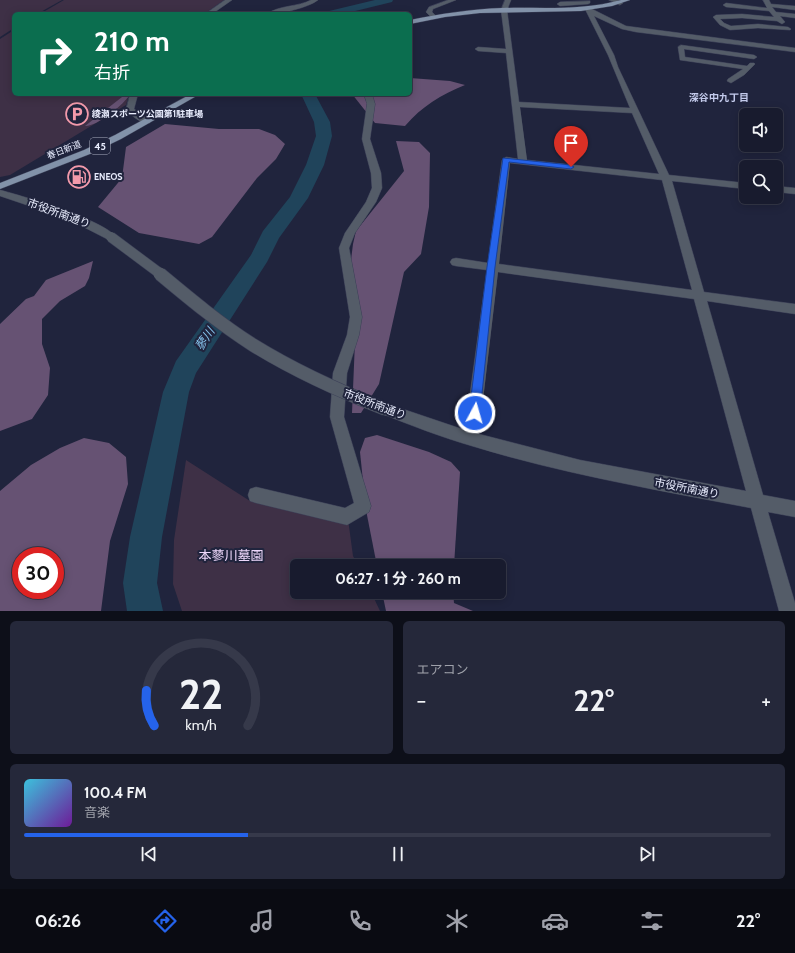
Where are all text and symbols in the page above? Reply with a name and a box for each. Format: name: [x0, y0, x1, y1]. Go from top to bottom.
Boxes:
text: 210 m: [94, 24, 170, 58]
icon: right: [28, 28, 80, 80]
text: 右折: [94, 62, 130, 84]
district label: 深谷中九丁目: [689, 91, 749, 104]
parking icon: 綾瀬スポーツ公園第1駐車場: [64, 101, 90, 127]
place label: 綾瀬スポーツ公園第1駐車場: [91, 108, 203, 119]
map controls: [739, 108, 783, 204]
button: sound: [739, 108, 783, 152]
pin: [554, 126, 588, 167]
icon: arrive: [560, 132, 582, 154]
street label: 春日新道: [45, 138, 83, 161]
road number: 45: [90, 138, 110, 154]
button: search: [739, 160, 783, 204]
fuel station icon: ENEOS: [66, 164, 92, 190]
place label: ENEOS: [94, 171, 123, 182]
street label: 市役所南通り: [26, 195, 92, 231]
water label: 蓼川: [192, 323, 219, 353]
street label: 市役所南通り: [342, 386, 408, 422]
position arrow: [454, 392, 496, 434]
street label: 市役所南通り: [653, 475, 721, 501]
speed limit sign: 30: [12, 547, 64, 599]
park label: 本蓼川墓園: [198, 547, 264, 563]
text: 06:27 · 1 分 · 260 m: [335, 570, 461, 588]
text: エアコン: [417, 661, 469, 677]
text: 22: [179, 668, 223, 718]
text: 22°: [574, 682, 614, 719]
text: −: [417, 687, 426, 714]
text: +: [761, 687, 771, 714]
text: km/h: [186, 715, 217, 733]
text: 100.4 FM: [84, 784, 147, 802]
text: 音楽: [84, 804, 110, 820]
icon: previous: [138, 843, 160, 865]
icon: pause: [387, 843, 409, 865]
icon: next: [636, 843, 658, 865]
icon: directions: [151, 907, 179, 935]
icon: music: [248, 907, 276, 935]
icon: phone: [346, 907, 374, 935]
icon: climate: [443, 907, 471, 935]
icon: car: [541, 907, 569, 935]
icon: filters: [638, 907, 666, 935]
text: 06:26: [35, 910, 81, 932]
text: 22°: [736, 910, 760, 932]

